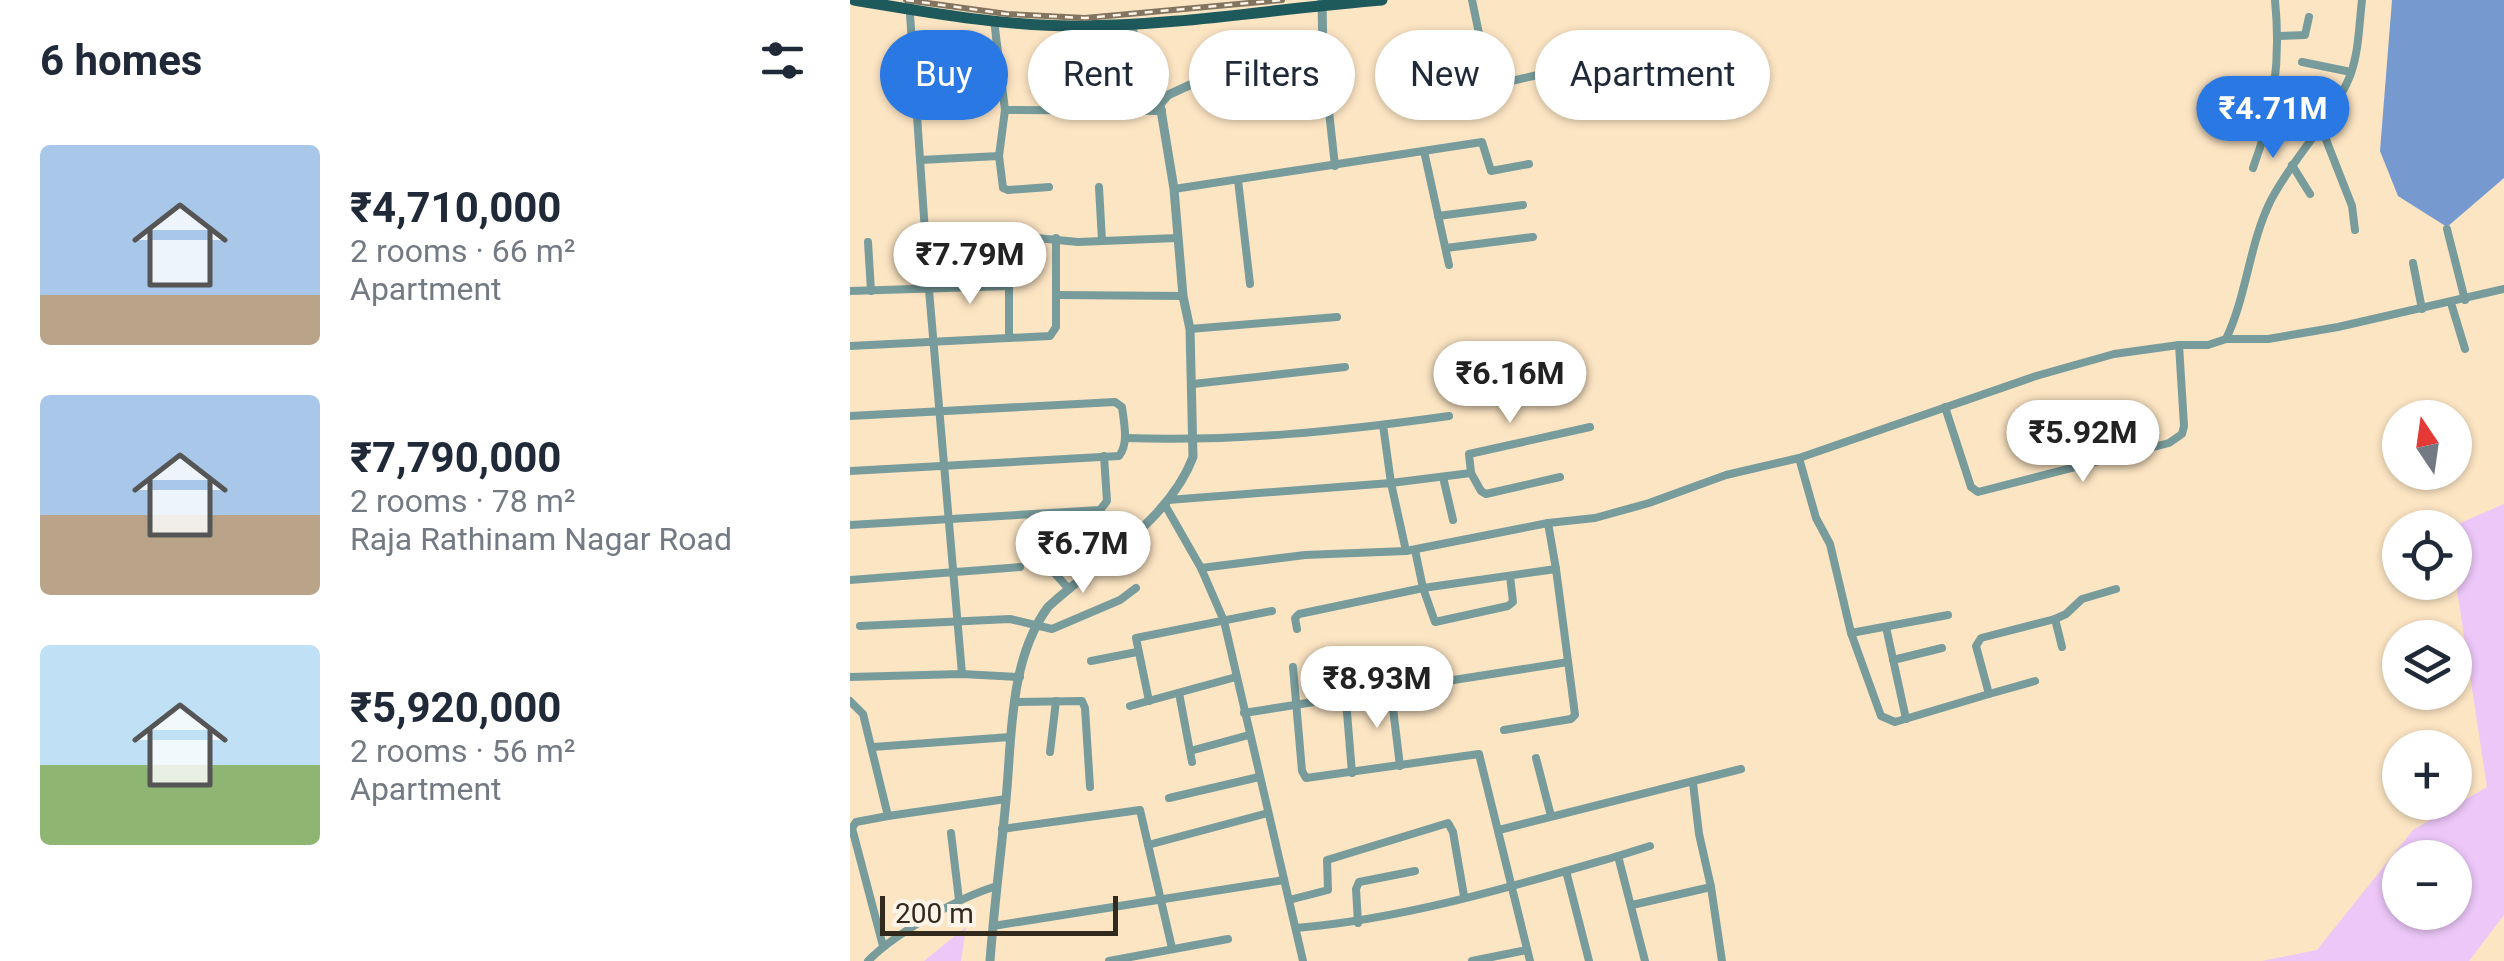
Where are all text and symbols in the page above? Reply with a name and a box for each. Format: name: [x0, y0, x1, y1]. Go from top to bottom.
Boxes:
chip: Buy: [880, 30, 1008, 120]
chip: Rent: [1028, 30, 1169, 120]
chip: Filters: [1189, 30, 1355, 120]
chip: New: [1375, 30, 1515, 120]
chip: Apartment: [1535, 30, 1770, 120]
icon: filters: [755, 33, 810, 88]
text: 6 homes: [40, 36, 202, 85]
pin: ₹4.71M: [2192, 76, 2354, 161]
text: ₹4.71M: [2218, 89, 2328, 127]
text: ₹4,710,000: [350, 183, 561, 232]
icon: home: [120, 185, 240, 305]
pin: ₹7.79M: [889, 222, 1051, 307]
text: 2 rooms · 66 m²: [350, 232, 575, 270]
text: ₹7.79M: [915, 235, 1025, 273]
text: Apartment: [350, 270, 502, 308]
pin: ₹6.16M: [1429, 341, 1591, 426]
text: ₹6.16M: [1455, 354, 1565, 392]
pin: ₹5.92M: [2002, 400, 2164, 485]
north arrow: [2382, 400, 2472, 490]
map controls: [2382, 400, 2472, 930]
text: ₹5.92M: [2028, 413, 2138, 451]
text: ₹7,790,000: [350, 433, 561, 482]
icon: home: [120, 435, 240, 555]
text: 2 rooms · 78 m²: [350, 482, 575, 520]
button: locate: [2382, 510, 2472, 600]
pin: ₹6.7M: [1013, 511, 1153, 596]
text: Raja Rathinam Nagar Road: [350, 520, 732, 558]
text: ₹6.7M: [1038, 524, 1128, 562]
button: layers: [2382, 620, 2472, 710]
pin: ₹8.93M: [1296, 646, 1458, 731]
text: ₹8.93M: [1322, 659, 1432, 697]
text: ₹5,920,000: [350, 683, 561, 732]
icon: home: [120, 685, 240, 805]
button: +: [2382, 730, 2472, 820]
text: 2 rooms · 56 m²: [350, 732, 575, 770]
text: Apartment: [350, 770, 502, 808]
button: −: [2382, 840, 2472, 930]
scale bar: [880, 891, 1118, 936]
text: 200 m: [895, 897, 974, 930]

